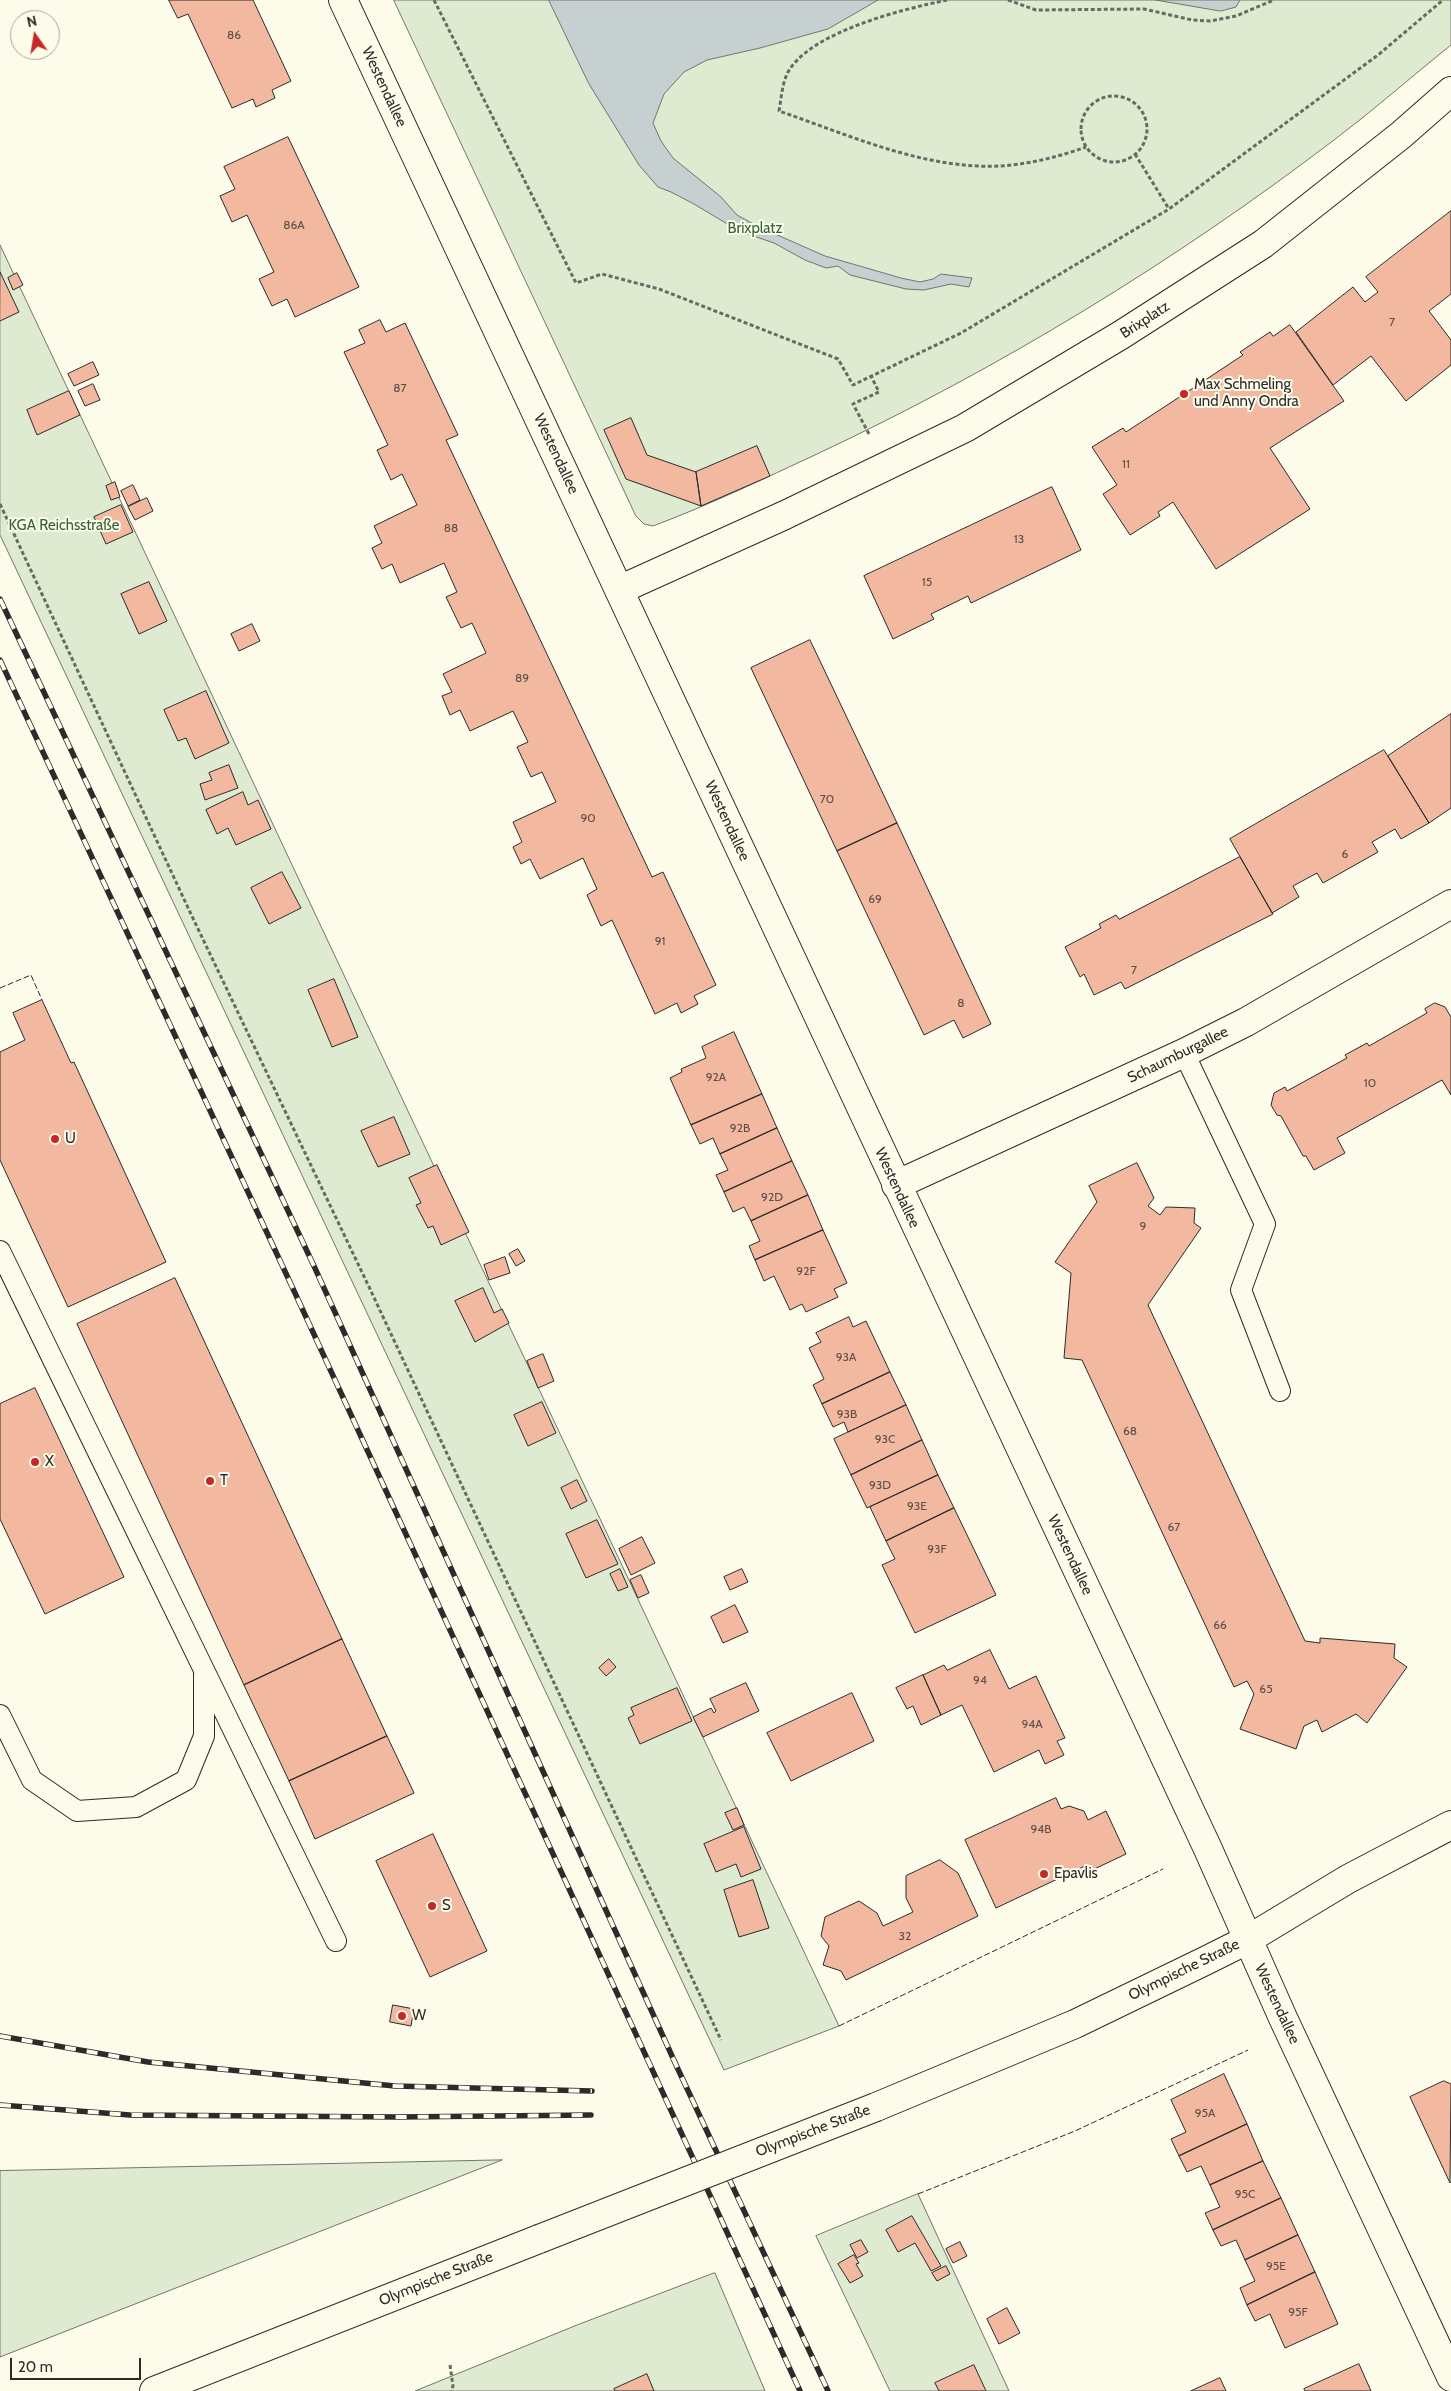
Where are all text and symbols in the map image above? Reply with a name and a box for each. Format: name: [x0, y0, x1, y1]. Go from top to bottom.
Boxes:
north arrow: [10, 10, 60, 60]
text: N: [25, 11, 39, 31]
house number: 86: [227, 28, 241, 42]
street label: Westendallee: [358, 44, 410, 130]
house number: 86A: [283, 218, 305, 232]
park label: Brixplatz: [728, 220, 782, 238]
street label: Brixplatz: [1117, 297, 1173, 343]
house number: 7: [1389, 315, 1395, 329]
place label: Max Schmeling und Anny Ondra: [1194, 376, 1299, 411]
house number: 87: [393, 381, 407, 395]
marker: Max Schmeling und Anny Ondra: [1178, 388, 1190, 400]
street label: Westendallee: [530, 411, 582, 497]
house number: 11: [1122, 457, 1130, 471]
park label: KGA Reichsstraße: [9, 517, 119, 535]
house number: 88: [444, 521, 458, 535]
house number: 13: [1014, 532, 1024, 546]
house number: 15: [922, 575, 932, 589]
house number: 89: [515, 671, 529, 685]
street label: Westendallee: [701, 778, 753, 864]
house number: 70: [820, 792, 834, 806]
house number: 90: [580, 811, 596, 825]
house number: 6: [1342, 847, 1348, 861]
house number: 69: [868, 892, 882, 906]
house number: 91: [655, 934, 665, 948]
house number: 7: [1131, 963, 1137, 977]
house number: 8: [957, 996, 965, 1010]
street label: Schaumburgallee: [1125, 1023, 1231, 1087]
house number: 92A: [706, 1070, 726, 1084]
house number: 10: [1364, 1076, 1376, 1090]
house number: 92B: [730, 1121, 750, 1135]
place label: U: [65, 1130, 76, 1148]
marker: U: [49, 1133, 61, 1145]
street label: Westendallee: [871, 1145, 923, 1231]
house number: 92D: [761, 1190, 783, 1204]
house number: 9: [1140, 1219, 1146, 1233]
house number: 92F: [796, 1264, 816, 1278]
house number: 93A: [836, 1350, 856, 1364]
house number: 93B: [837, 1407, 857, 1421]
house number: 68: [1123, 1424, 1137, 1438]
house number: 93C: [875, 1432, 895, 1446]
place label: X: [45, 1453, 54, 1471]
marker: X: [29, 1456, 41, 1468]
place label: T: [220, 1472, 228, 1490]
marker: T: [204, 1475, 216, 1487]
house number: 93D: [869, 1478, 891, 1492]
house number: 93E: [907, 1499, 927, 1513]
street label: Westendallee: [1044, 1512, 1096, 1598]
house number: 67: [1168, 1520, 1180, 1534]
house number: 93F: [927, 1542, 947, 1556]
house number: 66: [1213, 1618, 1227, 1632]
house number: 94: [973, 1673, 987, 1687]
house number: 65: [1259, 1682, 1273, 1696]
house number: 94A: [1021, 1717, 1043, 1731]
house number: 94B: [1031, 1822, 1051, 1836]
place label: Epavlis: [1054, 1865, 1098, 1883]
marker: Epavlis: [1038, 1868, 1050, 1880]
place label: S: [442, 1897, 451, 1915]
marker: S: [426, 1900, 438, 1912]
house number: 32: [899, 1929, 911, 1943]
street label: Olympische Straße: [1126, 1935, 1242, 2005]
street label: Westendallee: [1251, 1961, 1303, 2047]
place label: W: [412, 2007, 426, 2025]
marker: W: [396, 2010, 408, 2022]
street label: Olympische Straße: [753, 2101, 873, 2161]
house number: 95A: [1195, 2106, 1215, 2120]
house number: 95C: [1235, 2187, 1255, 2201]
street label: Olympische Straße: [377, 2248, 495, 2310]
house number: 95E: [1266, 2259, 1286, 2273]
house number: 95F: [1288, 2305, 1308, 2319]
scale bar: [12, 2348, 144, 2380]
text: 20 m: [18, 2358, 53, 2376]

